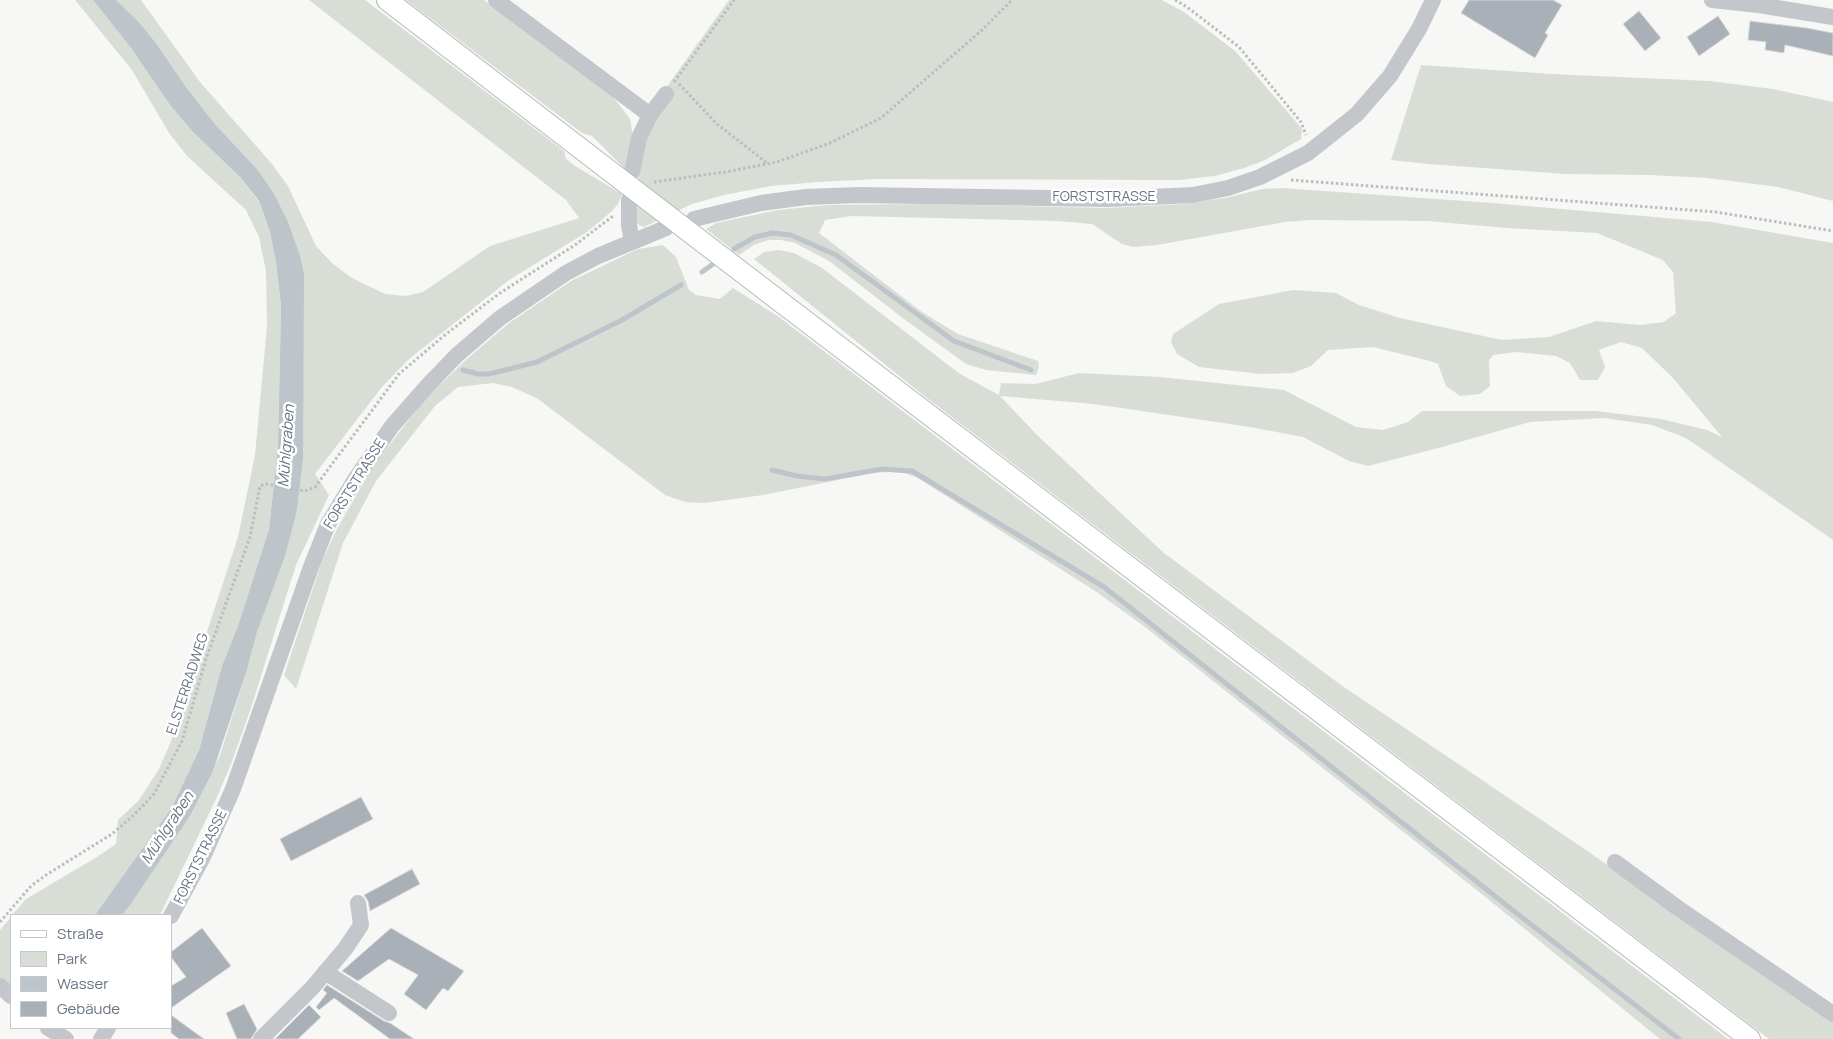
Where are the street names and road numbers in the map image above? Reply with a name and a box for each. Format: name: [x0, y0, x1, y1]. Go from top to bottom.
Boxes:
street label: FORSTSTRASSE: [1053, 189, 1155, 205]
street label: FORSTSTRASSE: [321, 436, 389, 532]
street label: ELSTERRADWEG: [164, 631, 212, 737]
street label: FORSTSTRASSE: [171, 807, 231, 907]

